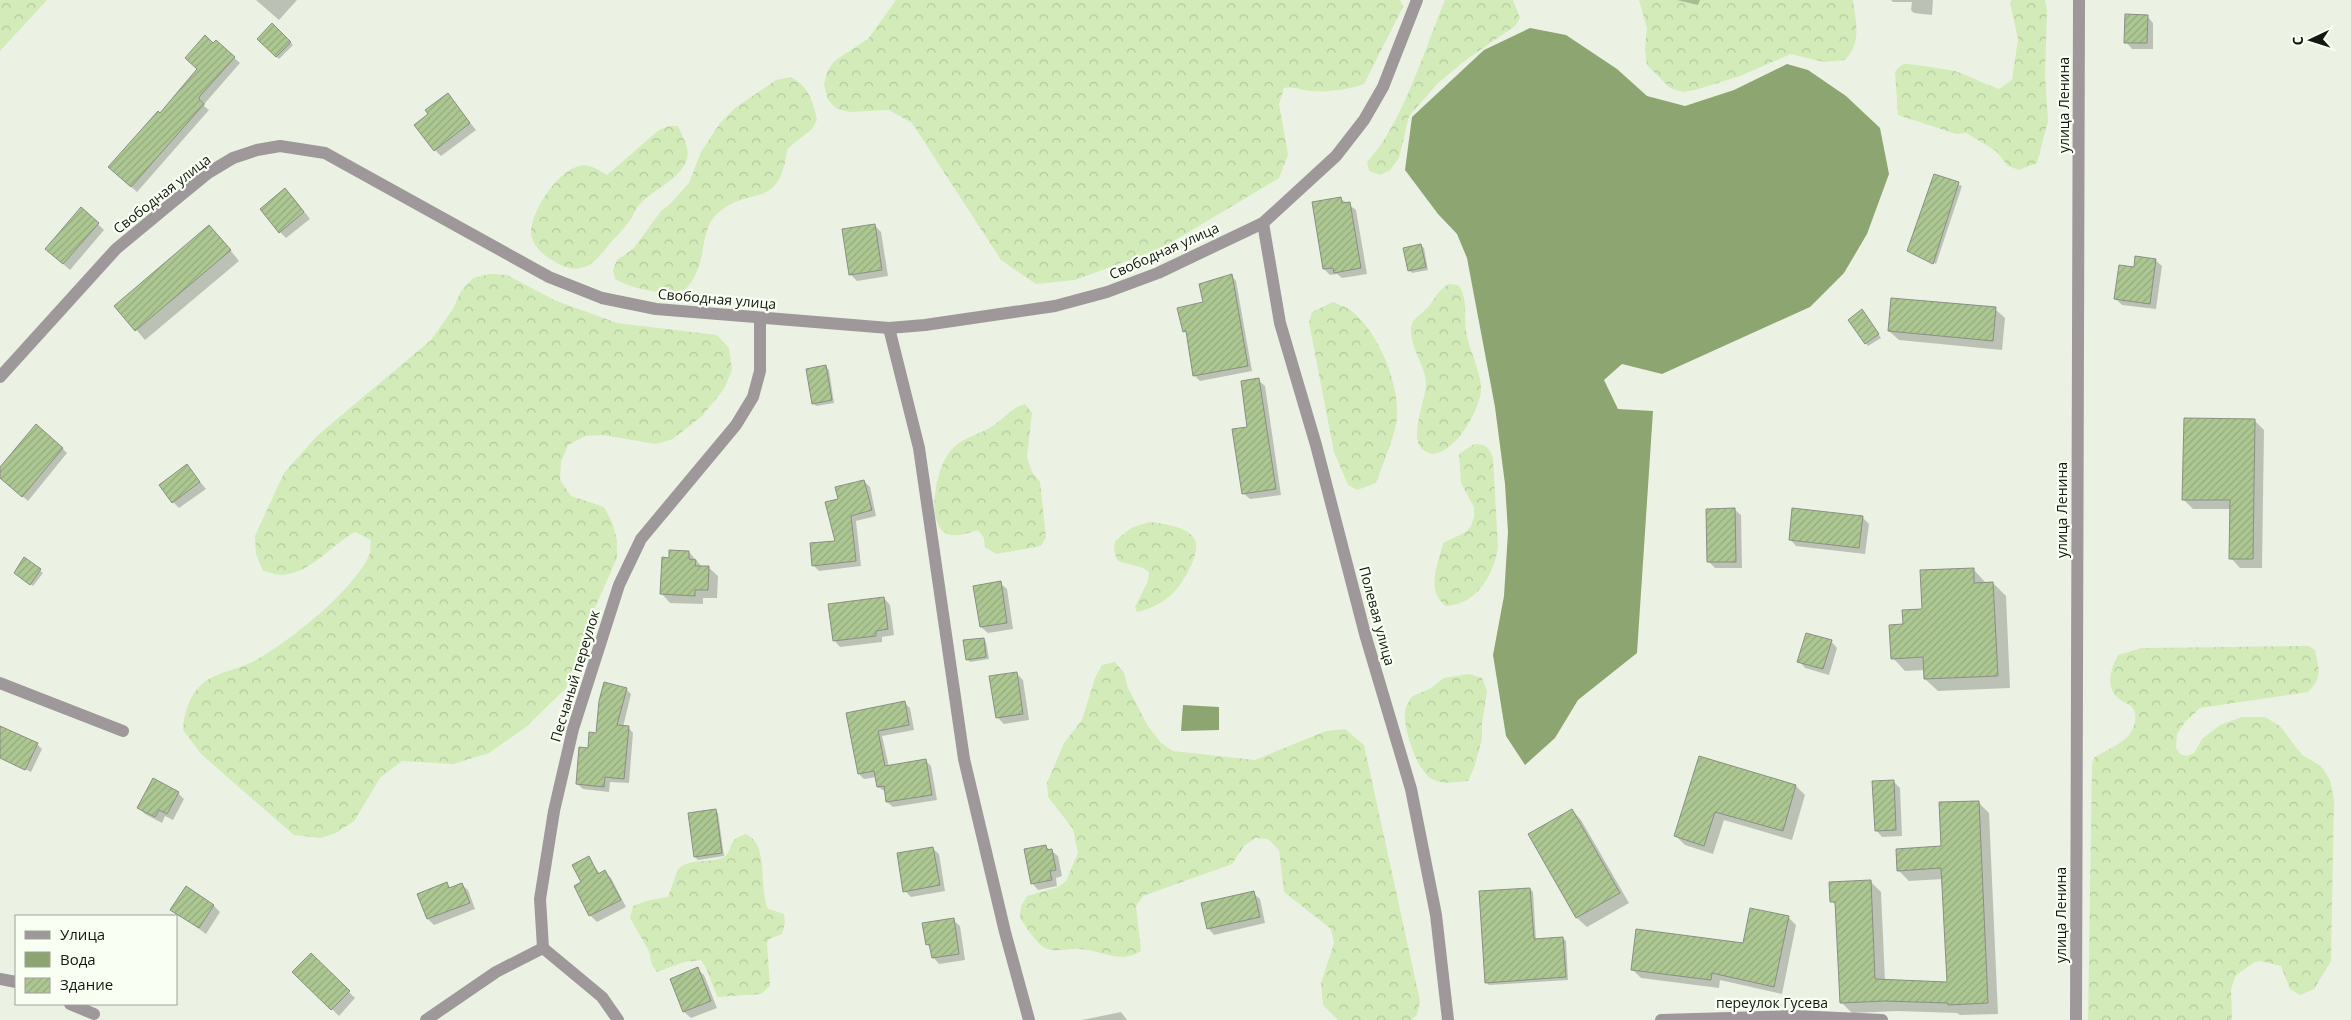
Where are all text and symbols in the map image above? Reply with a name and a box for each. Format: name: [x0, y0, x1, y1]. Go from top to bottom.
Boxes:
north arrow: [2286, 15, 2336, 65]
text: С: [2288, 36, 2307, 46]
street label: улица Ленина: [2054, 57, 2073, 153]
street label: Свободная улица: [109, 150, 214, 238]
street label: Свободная улица: [1106, 218, 1222, 283]
street label: Свободная улица: [657, 284, 777, 313]
street label: улица Ленина: [2052, 462, 2071, 558]
street label: Полевая улица: [1355, 564, 1400, 668]
street label: Песчаный переулок: [545, 607, 604, 744]
street label: улица Ленина: [2051, 867, 2070, 963]
legend: [15, 915, 178, 1005]
text: Улица: [60, 924, 105, 944]
text: Вода: [60, 949, 96, 969]
text: Здание: [60, 974, 113, 994]
street label: переулок Гусева: [1716, 993, 1828, 1012]

